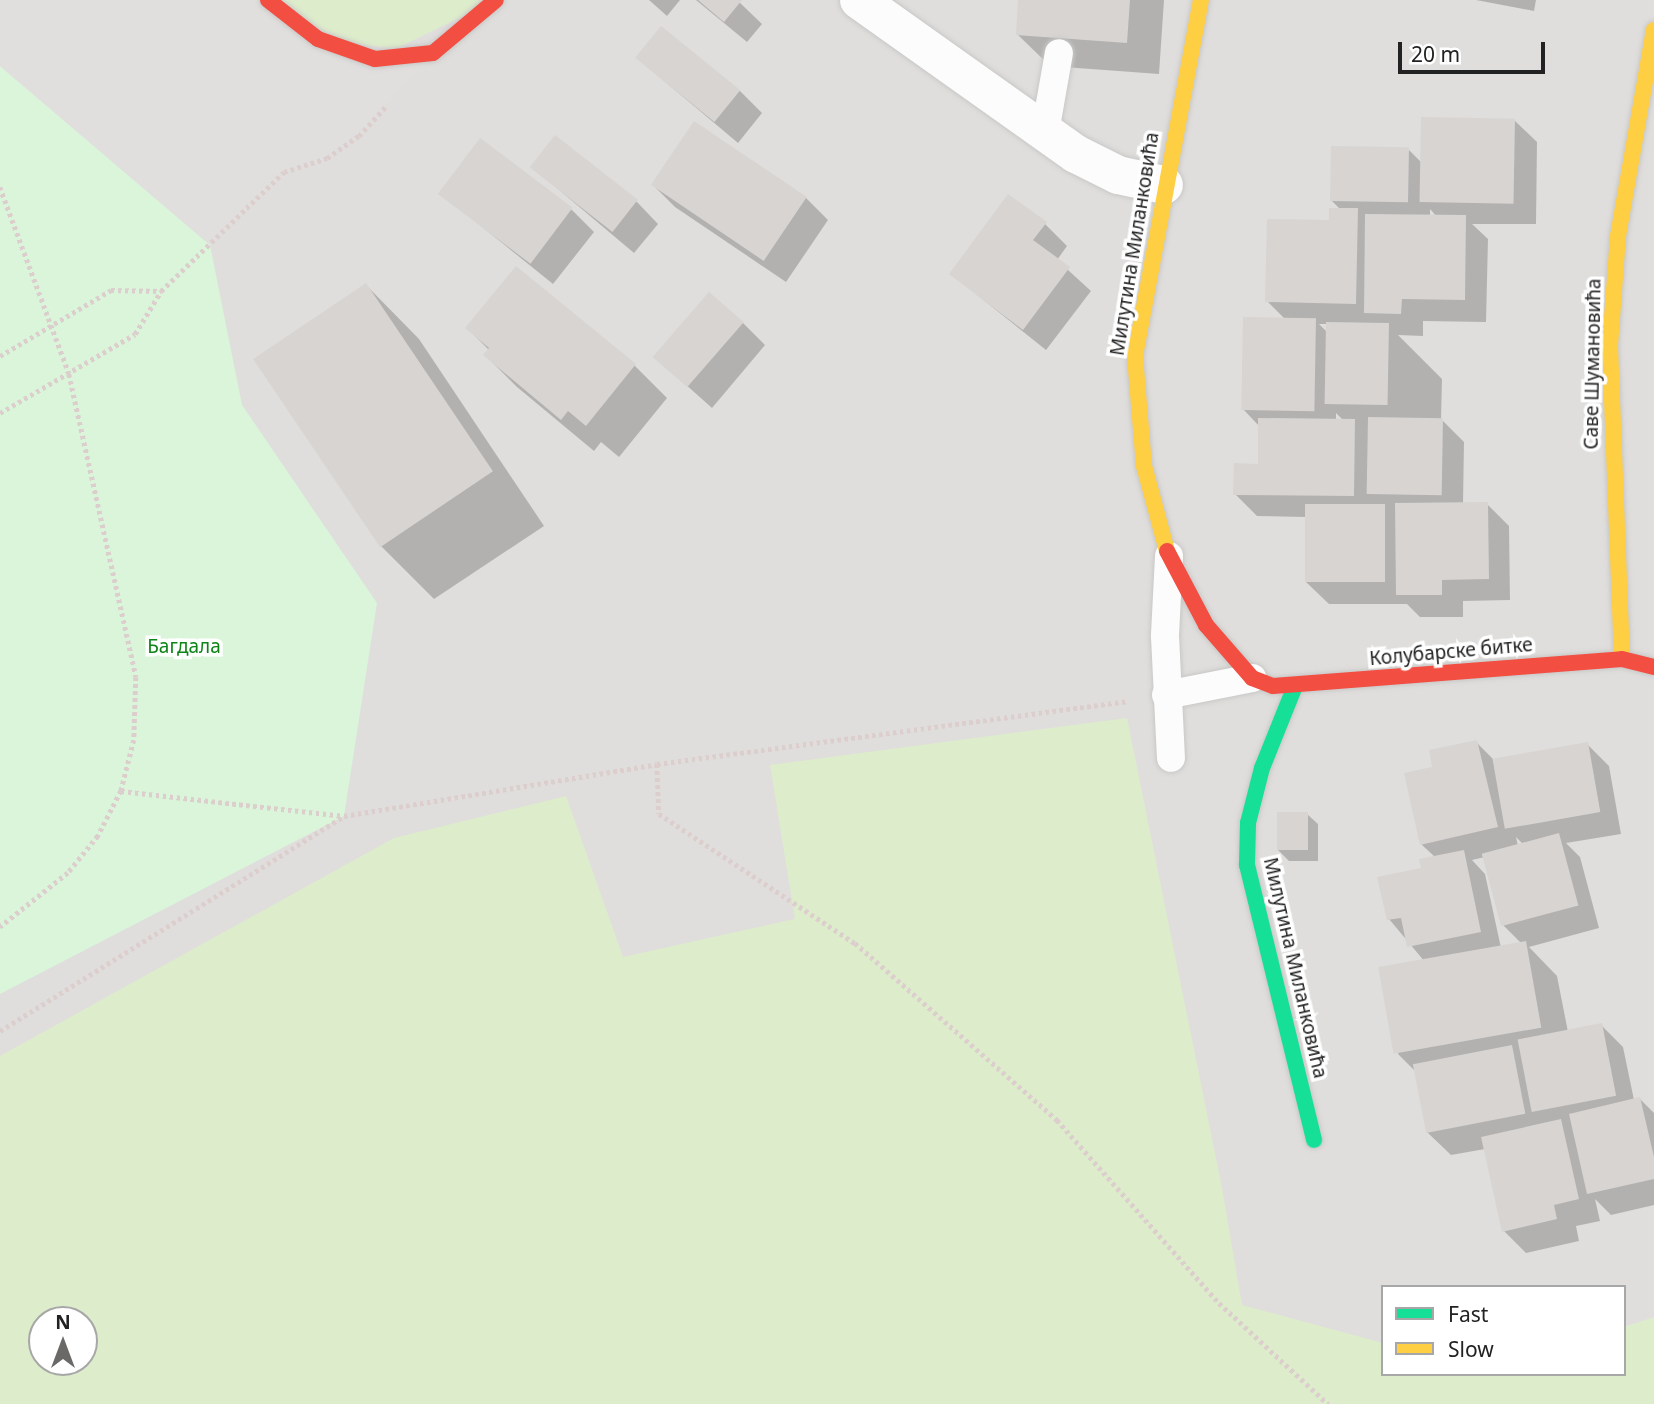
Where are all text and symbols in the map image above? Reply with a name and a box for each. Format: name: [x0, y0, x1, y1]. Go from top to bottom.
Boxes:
scale bar: [1402, 28, 1549, 72]
text: 20 m: [1411, 40, 1460, 68]
street label: Милутина Миланковића: [1106, 131, 1164, 357]
street label: Саве Шумановића: [1580, 278, 1606, 450]
street label: Колубарске битке: [1368, 634, 1534, 670]
park label: Багдала: [147, 636, 221, 658]
street label: Милутина Миланковића: [1258, 855, 1332, 1081]
legend: [1381, 1285, 1626, 1376]
text: Fast: [1448, 1300, 1488, 1328]
north arrow: [28, 1306, 98, 1376]
text: N: [55, 1309, 71, 1335]
text: Slow: [1448, 1335, 1494, 1363]

